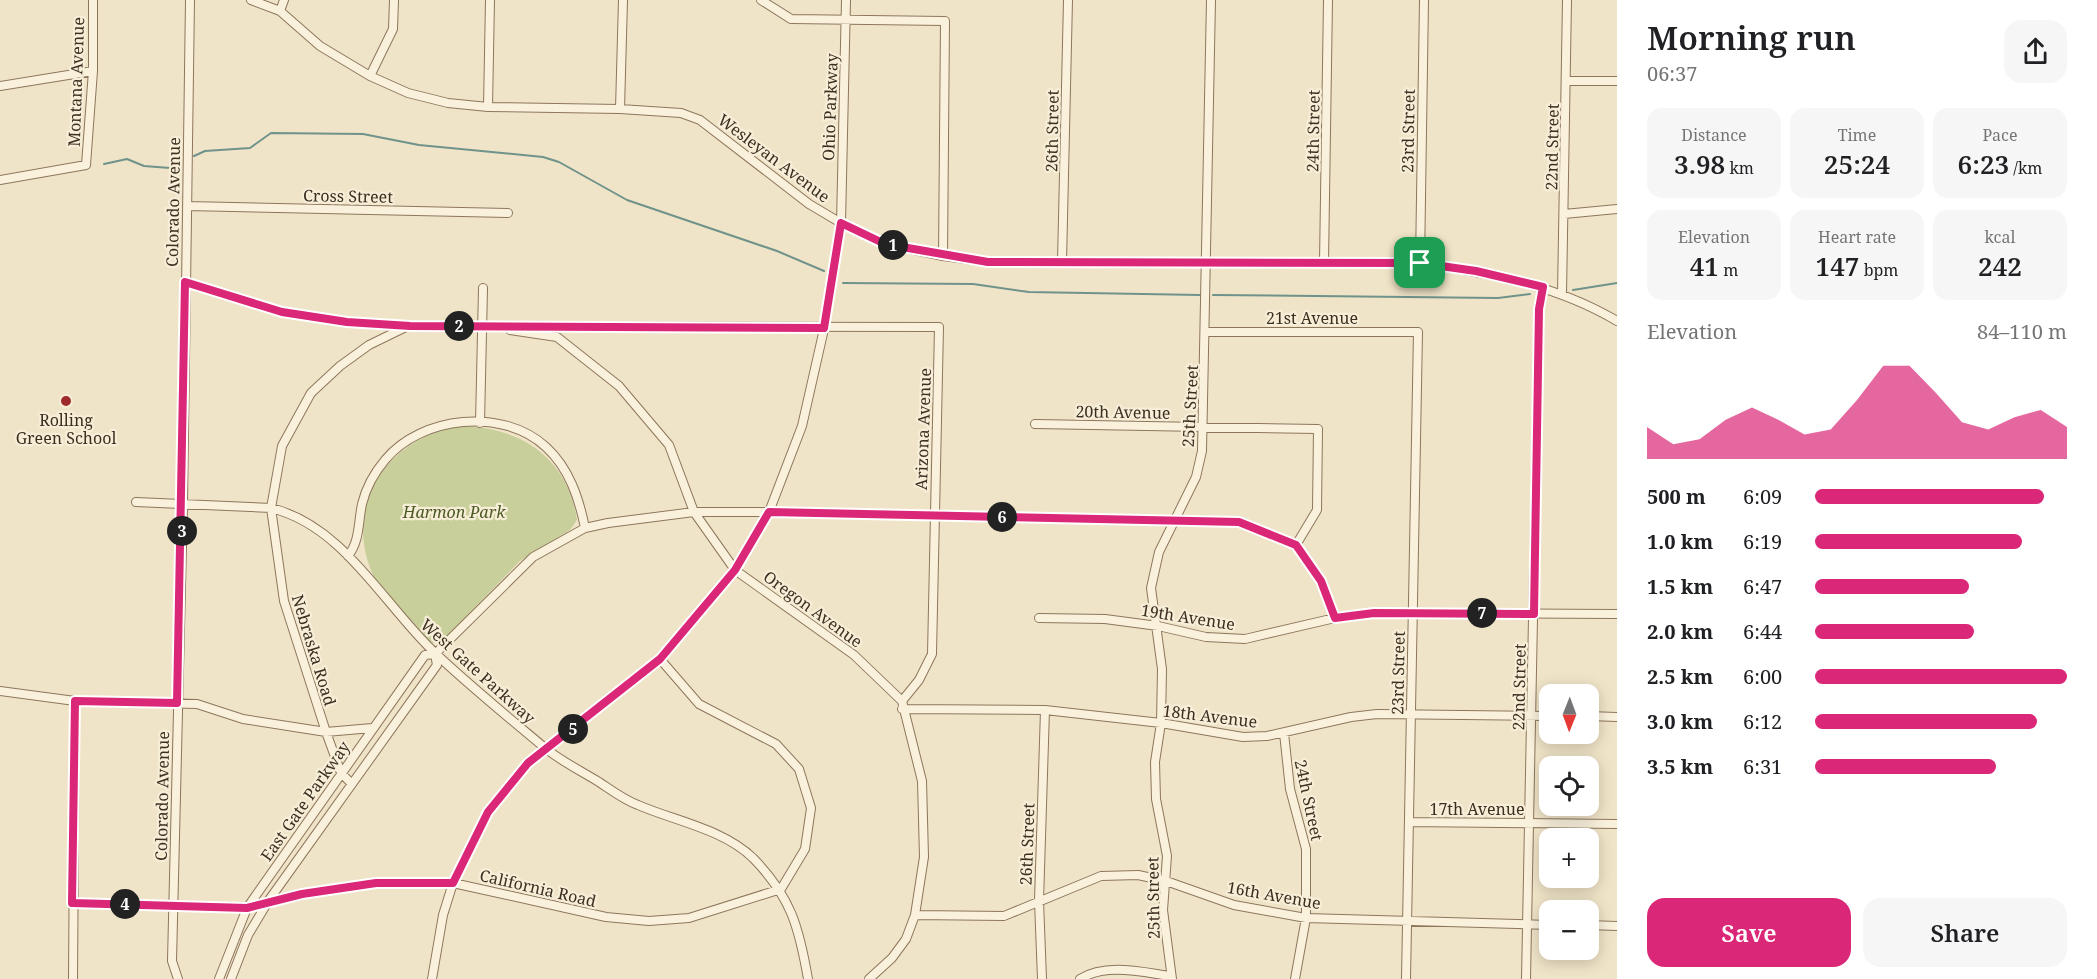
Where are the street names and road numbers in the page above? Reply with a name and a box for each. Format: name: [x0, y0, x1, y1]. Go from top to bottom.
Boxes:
street label: Montana Avenue: [63, 17, 89, 147]
street label: Ohio Parkway: [817, 52, 843, 161]
street label: 23rd Street: [1396, 88, 1420, 173]
street label: 26th Street: [1040, 89, 1064, 172]
street label: 24th Street: [1301, 89, 1325, 172]
street label: 22nd Street: [1540, 103, 1564, 191]
street label: Wesleyan Avenue: [714, 109, 834, 207]
street label: Colorado Avenue: [161, 137, 185, 267]
street label: Cross Street: [303, 184, 393, 208]
street label: 21st Avenue: [1266, 307, 1358, 329]
street label: 25th Street: [1177, 364, 1203, 448]
street label: Arizona Avenue: [910, 368, 936, 490]
street label: 20th Avenue: [1075, 400, 1171, 424]
street label: Oregon Avenue: [759, 566, 867, 652]
street label: Nebraska Road: [287, 592, 341, 708]
street label: 19th Avenue: [1139, 599, 1237, 635]
street label: West Gate Parkway: [416, 614, 541, 729]
street label: 23rd Street: [1386, 630, 1410, 715]
street label: 22nd Street: [1507, 643, 1531, 731]
street label: 18th Avenue: [1161, 699, 1259, 733]
street label: Colorado Avenue: [150, 731, 174, 861]
street label: East Gate Parkway: [255, 736, 355, 865]
street label: 24th Street: [1290, 757, 1328, 843]
street label: 17th Avenue: [1429, 798, 1525, 820]
street label: 26th Street: [1015, 802, 1039, 886]
street label: 25th Street: [1141, 856, 1165, 939]
street label: California Road: [478, 864, 598, 912]
street label: 16th Avenue: [1225, 876, 1323, 914]

